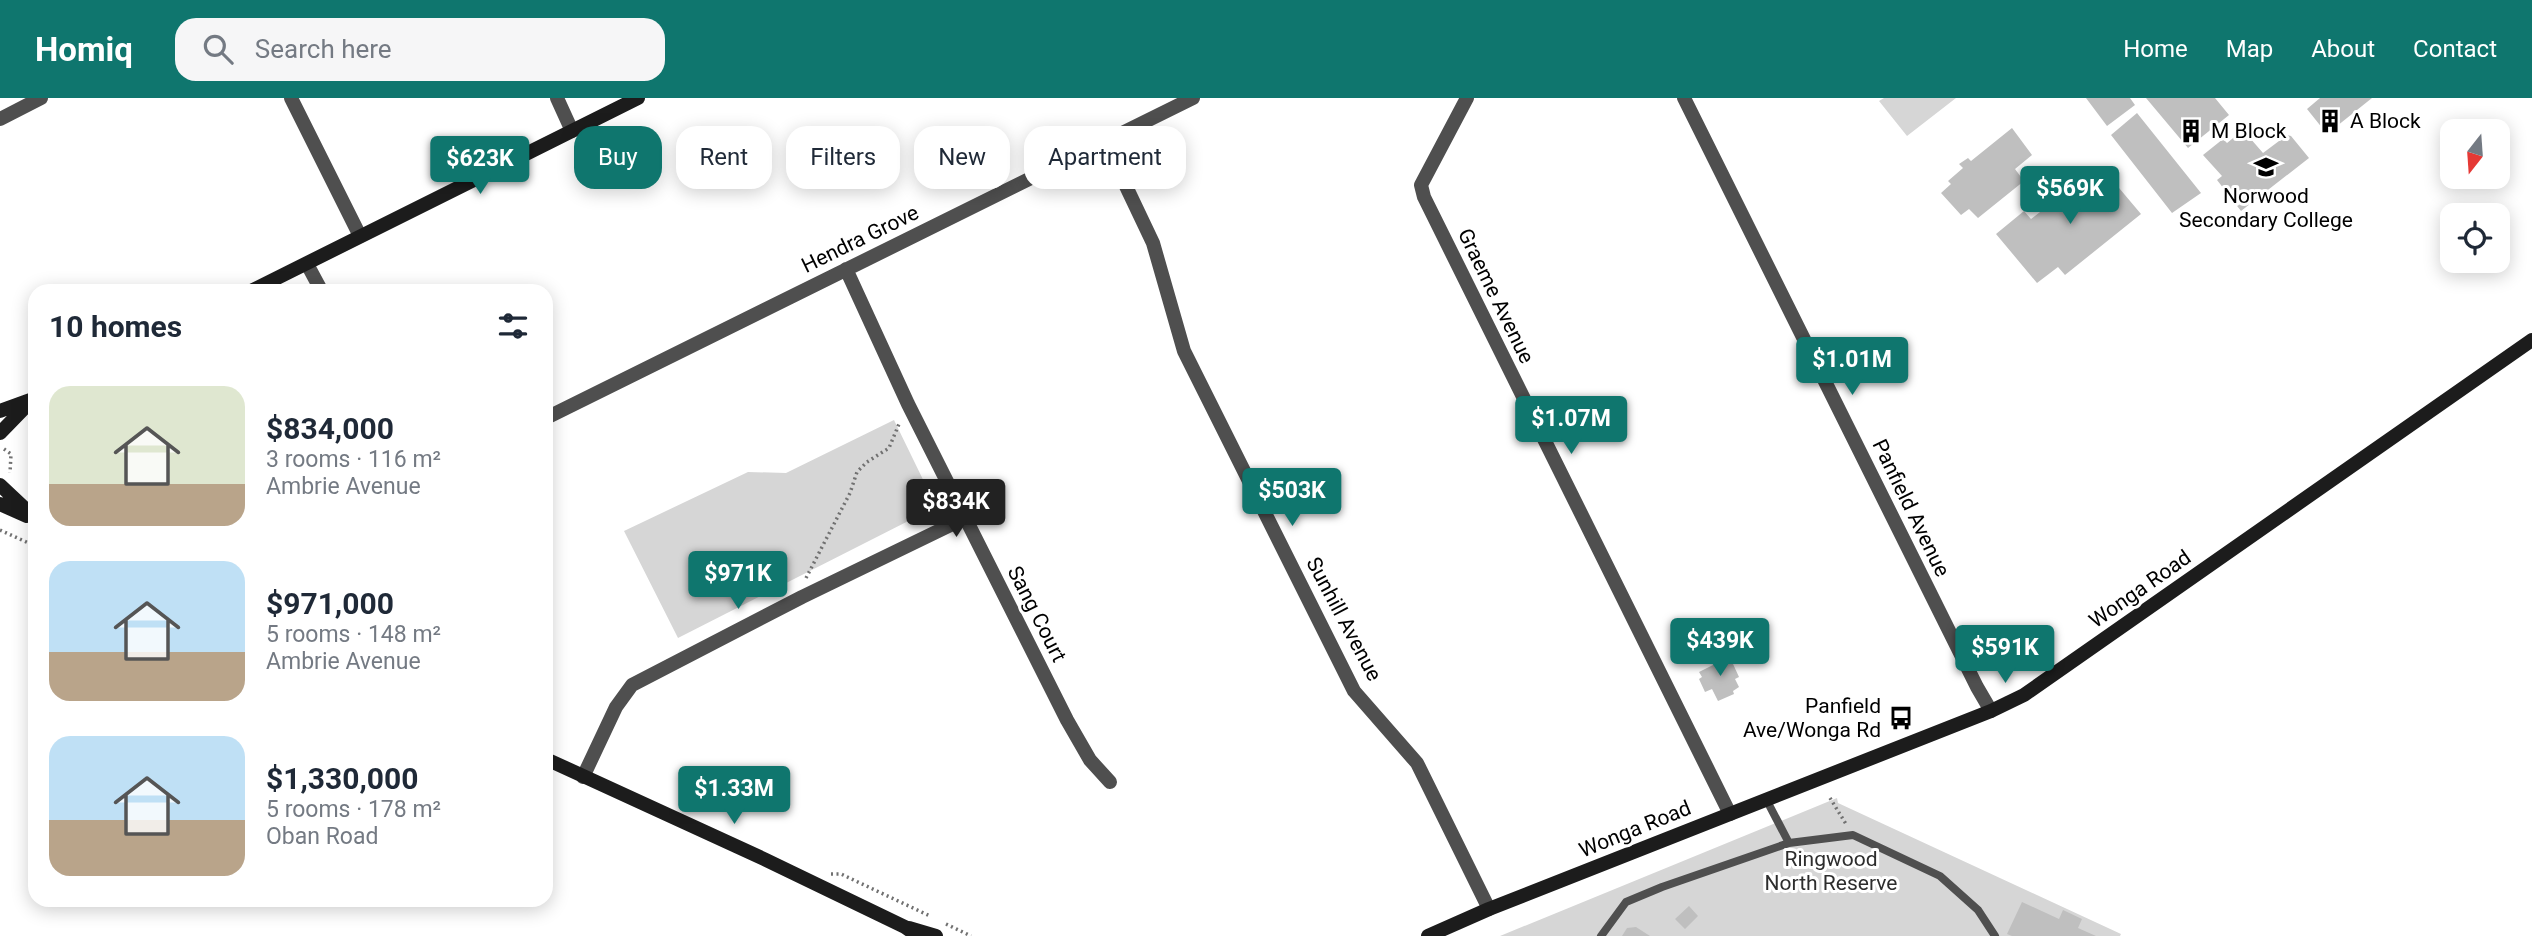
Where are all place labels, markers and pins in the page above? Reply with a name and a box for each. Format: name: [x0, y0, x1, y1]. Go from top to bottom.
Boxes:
building icon: A Block: [2316, 107, 2344, 135]
place label: A Block: [2350, 109, 2421, 133]
building icon: M Block: [2177, 117, 2205, 145]
place label: M Block: [2211, 119, 2287, 143]
pin: $623K: [431, 136, 529, 196]
school or university icon: Norwood Secondary College: [2252, 153, 2280, 181]
pin: $569K: [2021, 166, 2119, 226]
place label: Norwood Secondary College: [2179, 184, 2353, 232]
pin: $1.01M: [1795, 338, 1909, 397]
pin: $1.07M: [1514, 396, 1628, 456]
pin: $503K: [1243, 468, 1341, 528]
pin: $834K: [907, 480, 1005, 539]
pin: $971K: [689, 552, 787, 611]
pin: $439K: [1671, 618, 1769, 678]
pin: $591K: [1956, 626, 2054, 685]
place label: Panfield Ave/Wonga Rd: [1743, 694, 1881, 742]
bus stop icon: Panfield Ave/Wonga Rd: [1887, 704, 1915, 732]
pin: $1.33M: [677, 766, 791, 826]

